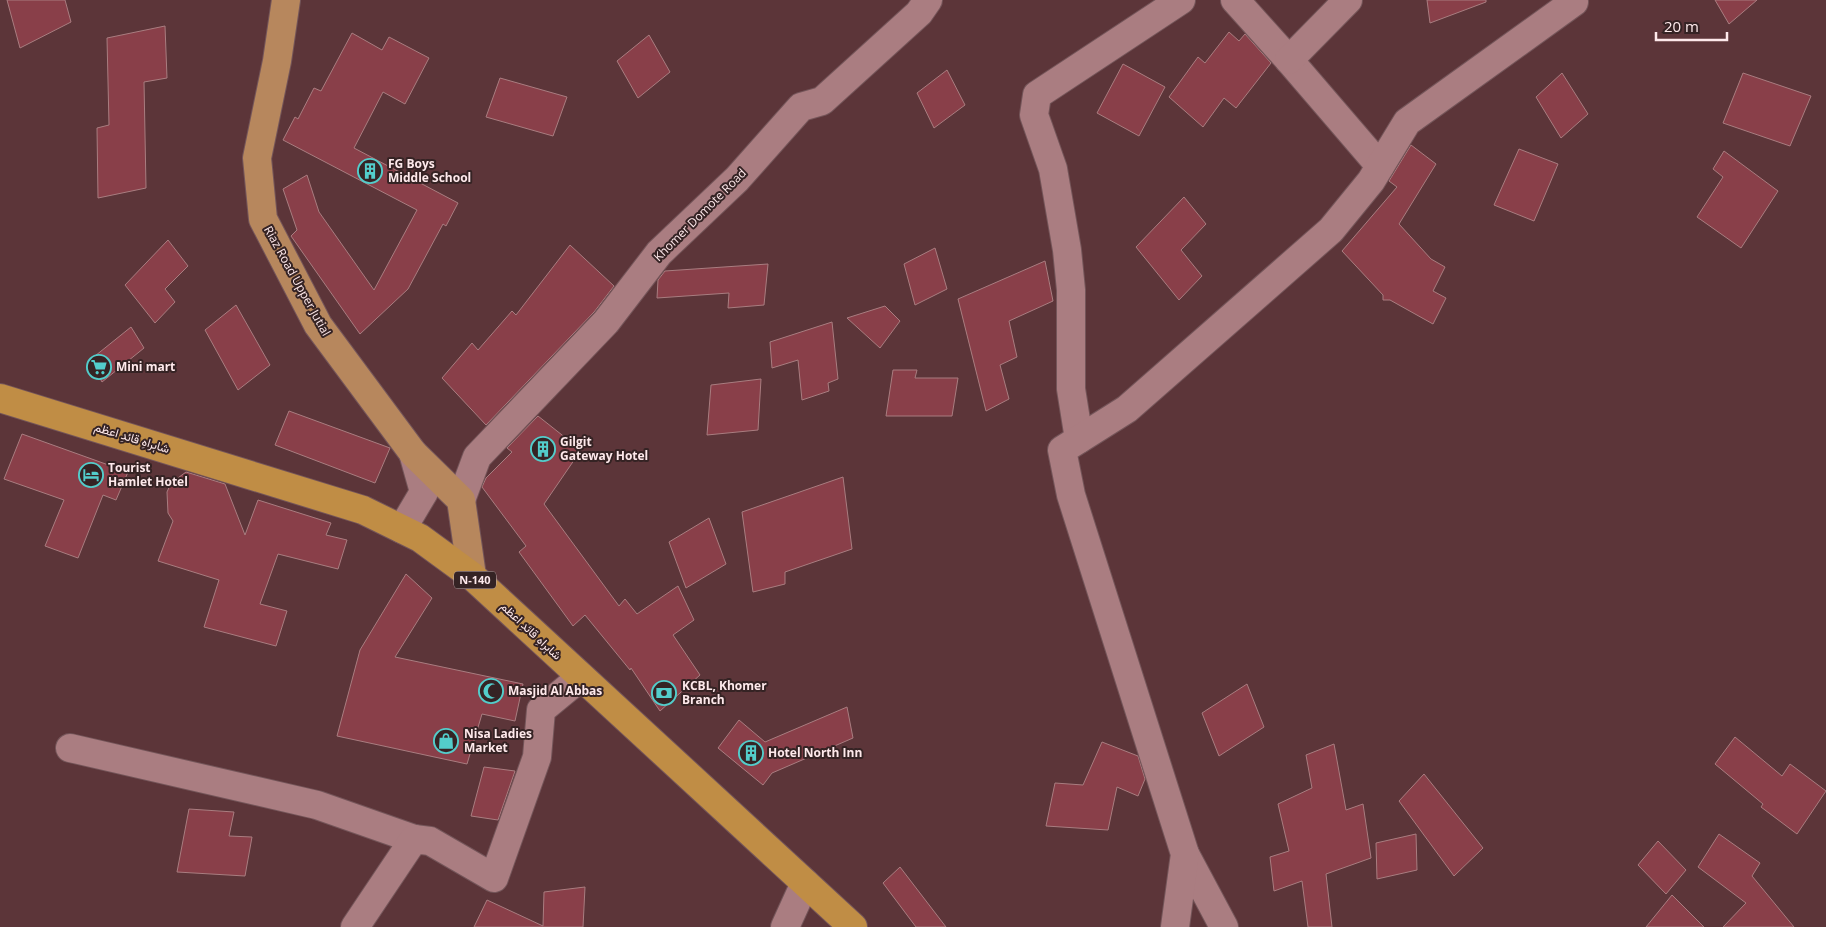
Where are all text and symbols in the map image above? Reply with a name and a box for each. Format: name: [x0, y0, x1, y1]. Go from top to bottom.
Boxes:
scale bar: [1656, 10, 1727, 42]
text: 20 m: [1664, 16, 1699, 36]
place label: FG Boys Middle School: [388, 155, 471, 186]
building icon: FG Boys Middle School: [357, 158, 383, 184]
street label: Khomer Domote Road: [650, 165, 750, 265]
street label: Riaz Road Upper Jutial: [260, 223, 335, 339]
supermarket icon: Mini mart: [86, 354, 112, 380]
place label: Mini mart: [116, 358, 175, 375]
street label: شاہراہِ قائدِ اعظم: [92, 418, 172, 457]
place label: Gilgit Gateway Hotel: [560, 433, 648, 464]
building icon: Gilgit Gateway Hotel: [530, 436, 556, 462]
place label: Tourist Hamlet Hotel: [108, 459, 188, 490]
hotel icon: Tourist Hamlet Hotel: [78, 462, 104, 488]
road number: N-140: [454, 572, 496, 588]
street label: شاہراہِ قائدِ اعظم: [497, 598, 566, 663]
place label: KCBL, Khomer Branch: [682, 677, 767, 708]
mosque icon: Masjid Al Abbas: [478, 678, 504, 704]
bank icon: KCBL, Khomer Branch: [651, 680, 677, 706]
place label: Masjid Al Abbas: [508, 682, 602, 699]
place label: Nisa Ladies Market: [464, 725, 532, 756]
shop icon: Nisa Ladies Market: [433, 728, 459, 754]
building icon: Hotel North Inn: [738, 740, 764, 766]
place label: Hotel North Inn: [768, 744, 862, 761]

